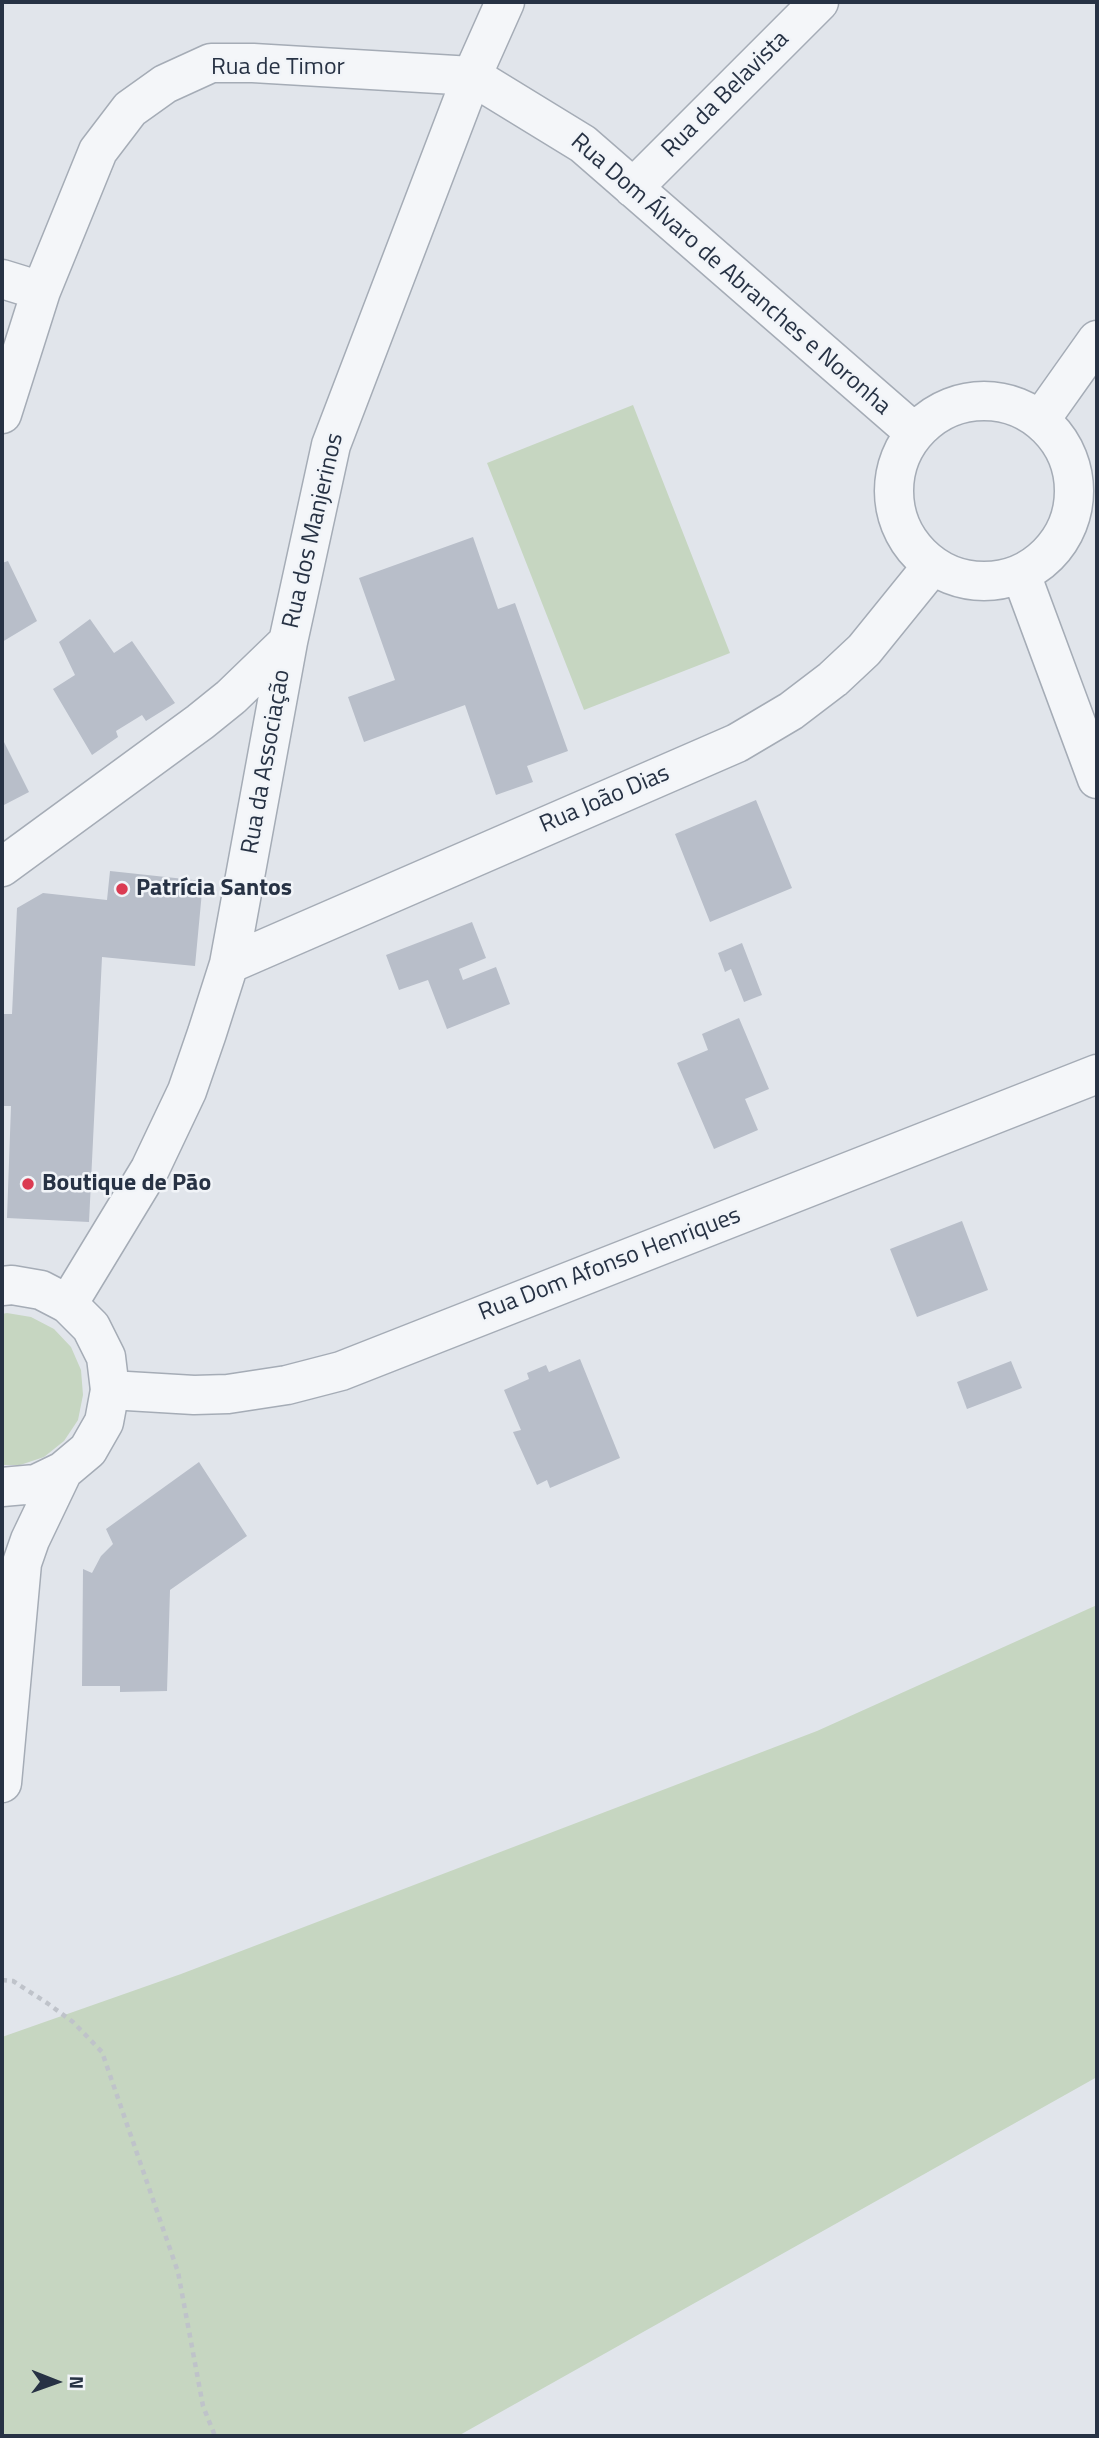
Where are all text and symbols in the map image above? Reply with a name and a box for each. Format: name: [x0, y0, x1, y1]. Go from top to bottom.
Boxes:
street label: Rua da Belavista: [657, 26, 795, 164]
street label: Rua de Timor: [211, 54, 345, 82]
street label: Rua Dom Álvaro de Abranches e Noronha: [564, 128, 896, 422]
street label: Rua dos Manjerinos: [278, 431, 350, 631]
street label: Rua da Associação: [237, 667, 297, 857]
street label: Rua João Dias: [536, 760, 674, 840]
place label: Patrícia Santos: [136, 875, 292, 903]
marker: Patrícia Santos: [114, 881, 130, 897]
place label: Boutique de Pão: [42, 1170, 211, 1198]
marker: Boutique de Pão: [20, 1176, 36, 1192]
street label: Rua Dom Afonso Henriques: [475, 1202, 745, 1328]
north arrow: [21, 2347, 91, 2417]
text: N: [63, 2376, 92, 2389]

